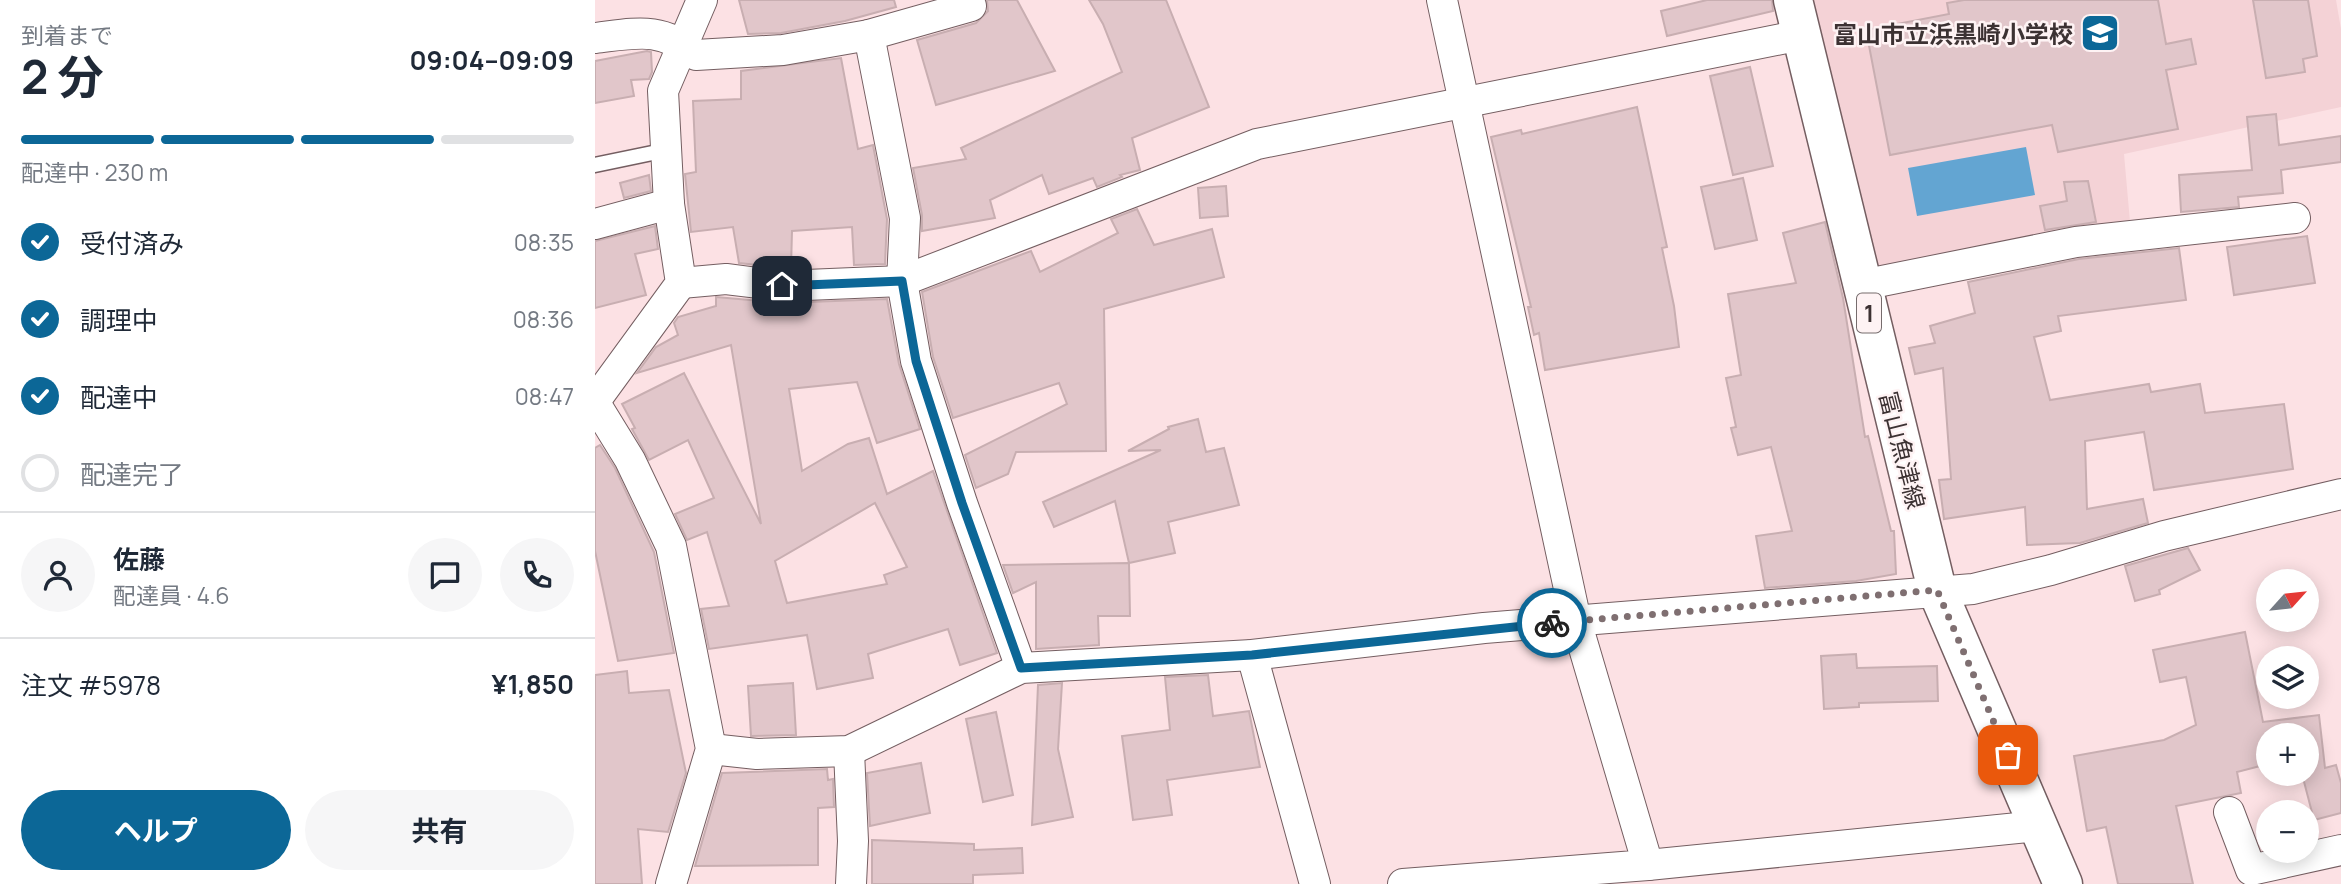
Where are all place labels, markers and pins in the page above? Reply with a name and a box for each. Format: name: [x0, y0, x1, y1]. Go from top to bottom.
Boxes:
school or university icon: 富山市立浜黒崎小学校: [2079, 12, 2121, 54]
place label: 富山市立浜黒崎小学校: [1833, 17, 2073, 50]
pin: [752, 256, 812, 316]
pin: [1978, 725, 2038, 785]

